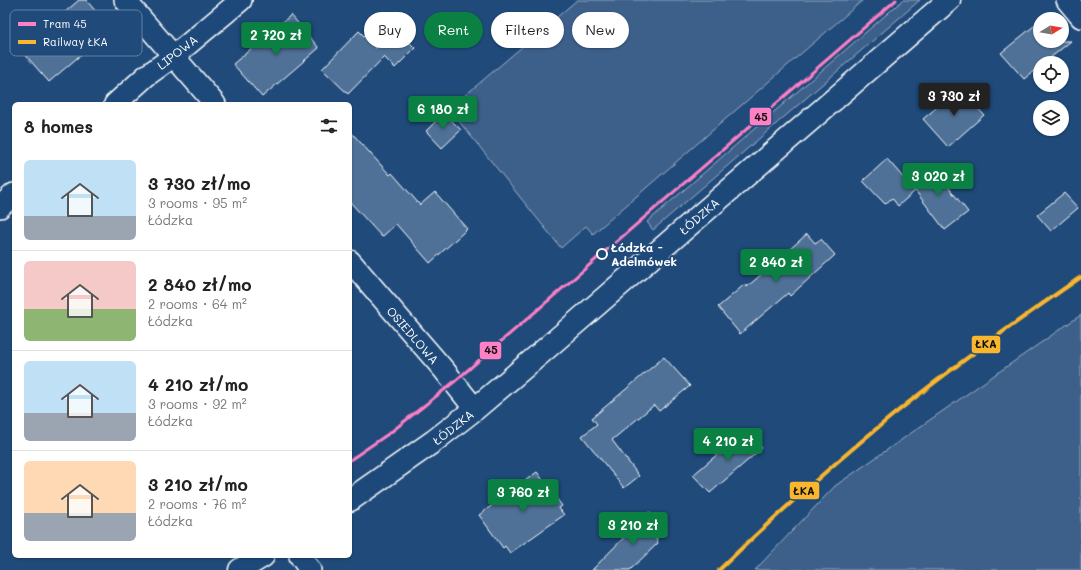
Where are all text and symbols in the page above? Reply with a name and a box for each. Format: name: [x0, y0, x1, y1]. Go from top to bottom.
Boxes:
legend: [10, 10, 142, 56]
chip: Buy: [364, 12, 416, 48]
chip: Rent: [424, 12, 483, 48]
chip: Filters: [491, 12, 564, 48]
chip: New: [572, 12, 629, 48]
north arrow: [1033, 12, 1069, 48]
map controls: [1033, 12, 1069, 136]
text: Tram 45: [43, 16, 87, 31]
pin: 2 720 zł: [235, 22, 317, 56]
text: 2 720 zł: [250, 26, 302, 43]
street label: LIPOWA: [153, 31, 201, 73]
text: Railway ŁKA: [43, 34, 108, 49]
button: locate: [1033, 56, 1069, 92]
pin: 3 730 zł: [913, 83, 995, 117]
text: 3 730 zł: [928, 87, 980, 104]
pin: 6 180 zł: [402, 96, 484, 130]
text: 6 180 zł: [417, 100, 469, 117]
button: layers: [1033, 100, 1069, 136]
line badge: 45: [749, 107, 772, 126]
text: 45: [754, 109, 768, 124]
text: 8 homes: [24, 115, 93, 137]
icon: filters: [318, 115, 340, 137]
pin: 3 020 zł: [897, 163, 979, 197]
text: 3 020 zł: [911, 167, 965, 184]
text: 3 730 zł/mo: [148, 172, 251, 194]
icon: home: [56, 176, 104, 224]
text: 3 rooms · 95 m²: [148, 194, 247, 211]
street label: ŁÓDZKA: [676, 194, 722, 238]
text: Łódzka: [148, 211, 193, 228]
place label: Łódzka - Adelmówek: [610, 239, 677, 269]
marker: Łódzka - Adelmówek: [596, 248, 608, 260]
pin: 2 840 zł: [735, 249, 817, 283]
text: 2 840 zł: [749, 253, 803, 270]
text: 2 840 zł/mo: [148, 273, 251, 295]
icon: home: [56, 277, 104, 325]
text: 2 rooms · 64 m²: [148, 295, 247, 312]
street label: OSIEDLOWA: [384, 303, 442, 367]
text: Łódzka: [148, 312, 193, 329]
line badge: ŁKA: [971, 335, 1001, 354]
text: ŁKA: [974, 336, 997, 351]
line badge: 45: [479, 341, 502, 360]
text: 45: [484, 342, 498, 357]
text: 4 210 zł/mo: [148, 373, 248, 395]
icon: home: [56, 377, 104, 425]
text: 3 rooms · 92 m²: [148, 395, 247, 412]
street label: ŁÓDZKA: [429, 406, 477, 448]
text: Łódzka: [148, 412, 193, 429]
pin: 4 210 zł: [687, 428, 769, 462]
text: 4 210 zł: [703, 432, 754, 449]
text: 3 210 zł/mo: [148, 473, 248, 495]
icon: home: [56, 477, 104, 525]
pin: 3 760 zł: [482, 479, 564, 513]
line badge: ŁKA: [789, 481, 820, 500]
text: 3 760 zł: [497, 483, 549, 500]
text: ŁKA: [792, 483, 815, 498]
text: 2 rooms · 76 m²: [148, 495, 247, 512]
text: Łódzka: [148, 512, 193, 529]
pin: 3 210 zł: [592, 512, 674, 546]
text: 3 210 zł: [608, 516, 658, 533]

